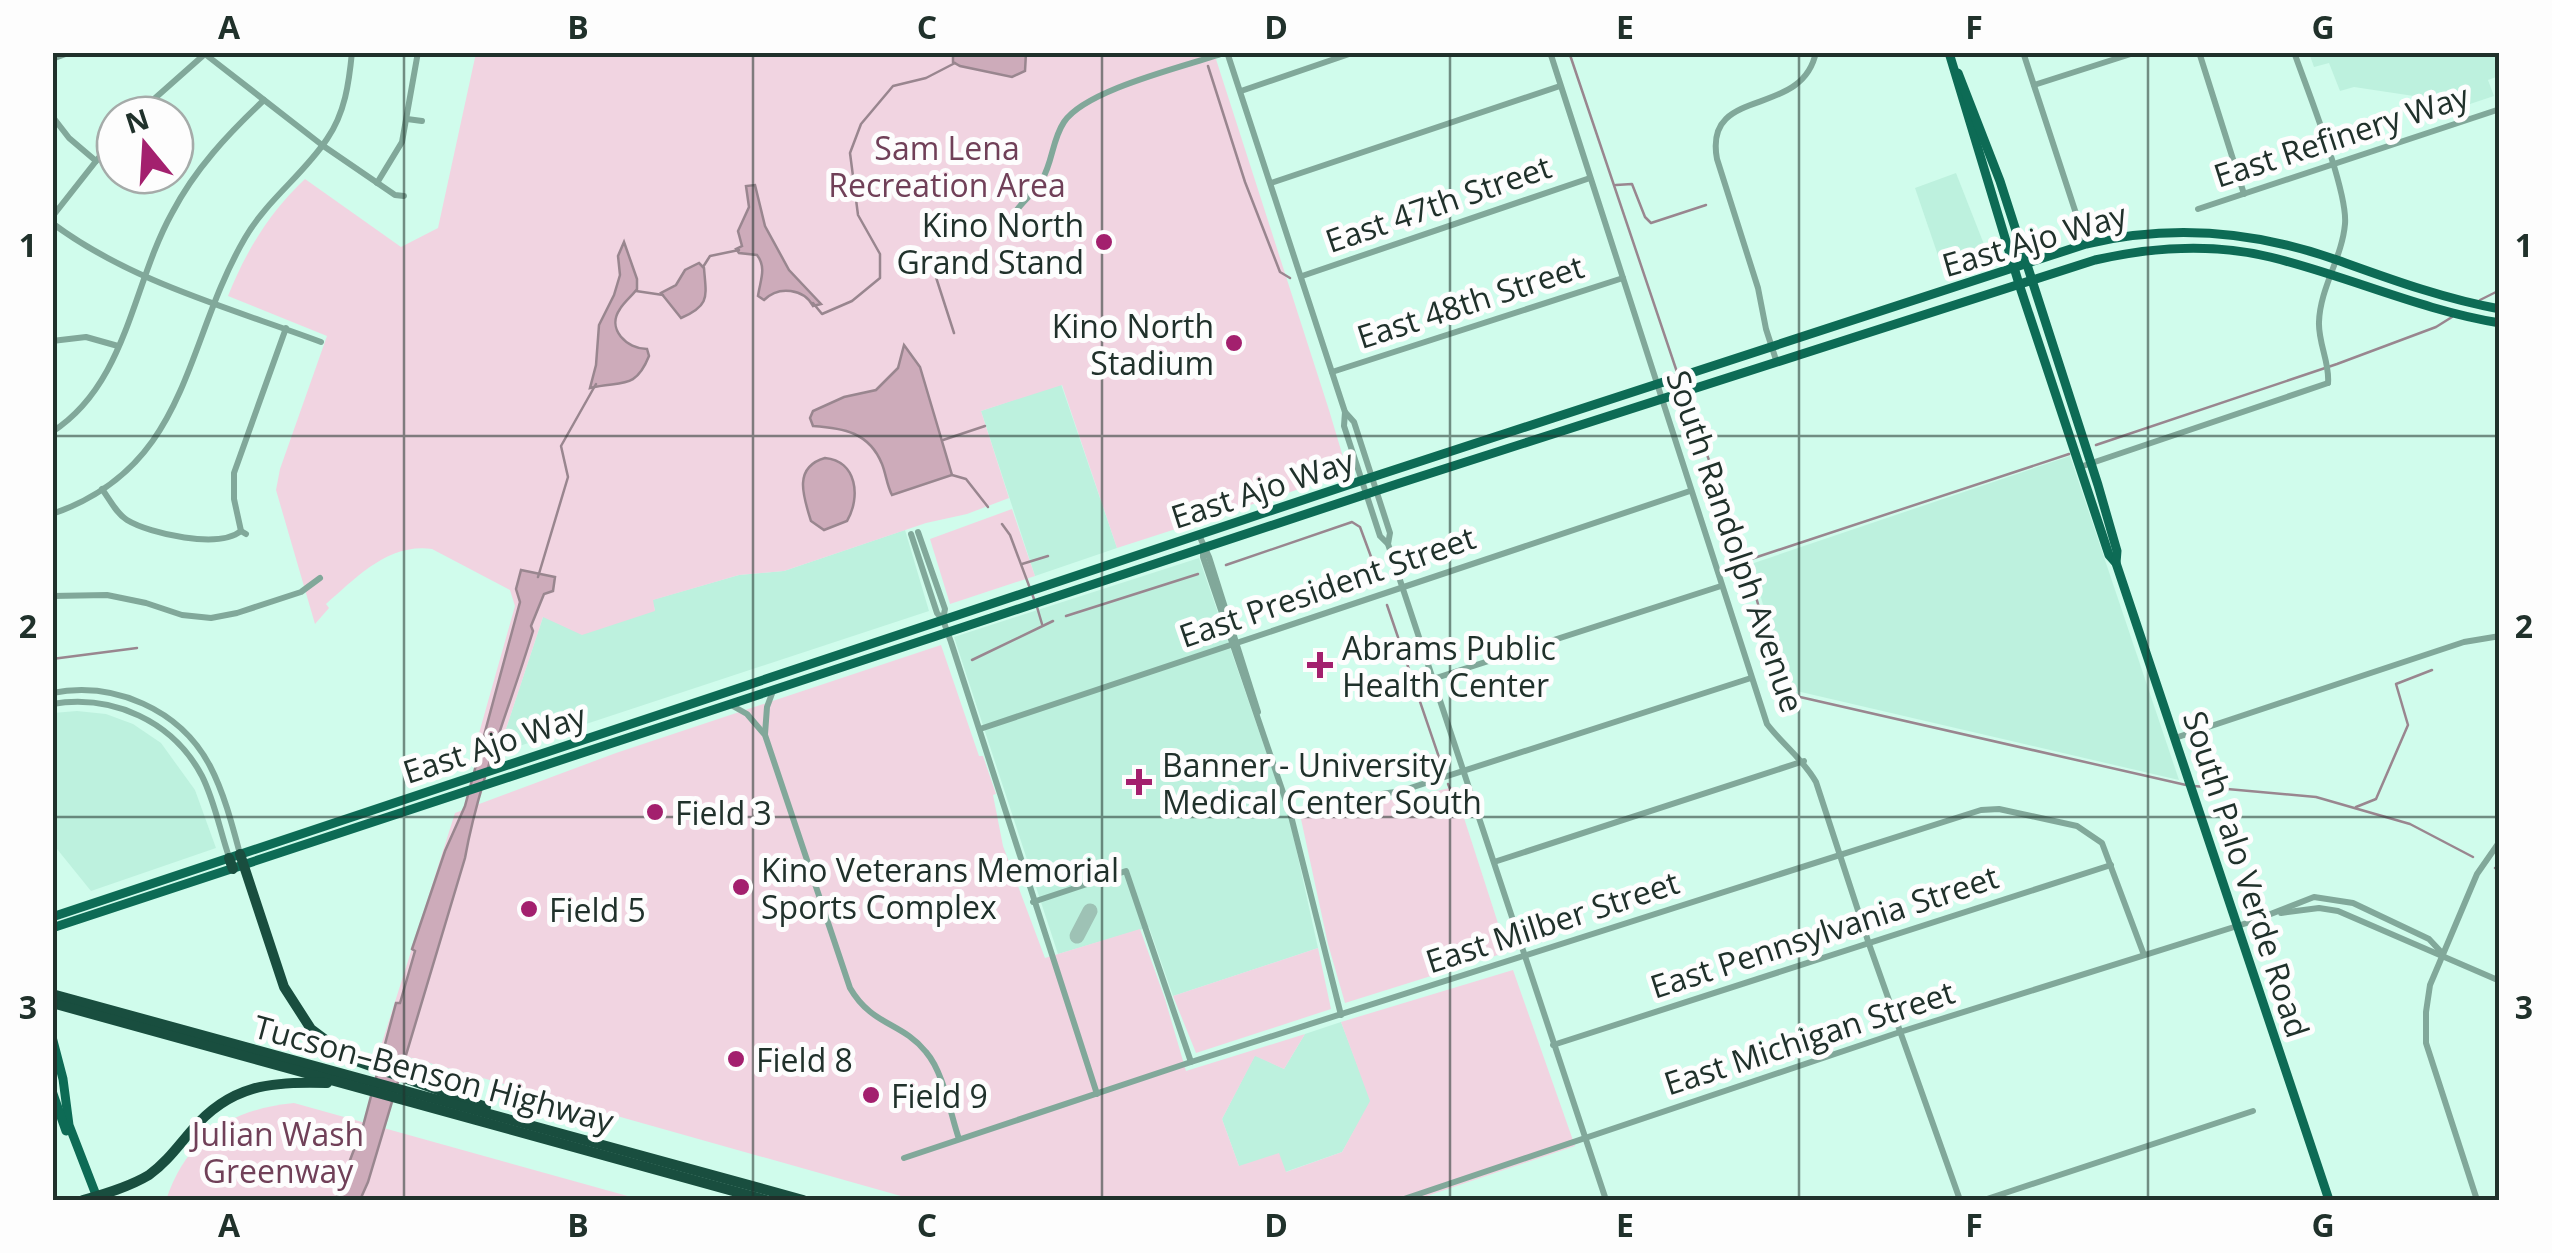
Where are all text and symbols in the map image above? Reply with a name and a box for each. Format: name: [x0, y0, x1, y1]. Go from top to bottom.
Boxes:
text: A: [218, 5, 241, 48]
text: B: [567, 5, 589, 48]
text: C: [917, 5, 937, 48]
text: D: [1264, 5, 1288, 48]
text: E: [1616, 5, 1634, 48]
text: F: [1965, 5, 1983, 48]
text: G: [2311, 5, 2335, 48]
street label: East Refinery Way: [2208, 73, 2475, 196]
north arrow: [95, 95, 195, 195]
text: N: [120, 99, 154, 142]
park label: Sam Lena Recreation Area: [828, 126, 1066, 206]
street label: East 47th Street: [1320, 144, 1556, 262]
street label: East Ajo Way: [1937, 192, 2132, 286]
place label: Kino North Grand Stand: [896, 203, 1084, 283]
text: 1: [19, 223, 37, 266]
text: 1: [2515, 223, 2533, 266]
marker: Kino North Grand Stand: [1093, 231, 1115, 253]
street label: East 48th Street: [1351, 244, 1589, 358]
place label: Kino North Stadium: [1052, 304, 1214, 384]
marker: Kino North Stadium: [1223, 332, 1245, 354]
street label: South Randolph Avenue: [1657, 364, 1815, 718]
street label: East Ajo Way: [1165, 438, 1360, 538]
street label: East President Street: [1173, 515, 1481, 657]
text: 2: [19, 604, 37, 647]
text: 2: [2515, 604, 2533, 647]
place label: Abrams Public Health Center: [1342, 626, 1556, 706]
marker: Abrams Public Health Center: [1307, 652, 1333, 678]
street label: East Ajo Way: [397, 693, 592, 793]
street label: South Palo Verde Road: [2174, 705, 2320, 1043]
place label: Banner - University Medical Center South: [1162, 743, 1482, 823]
marker: Banner - University Medical Center South: [1126, 769, 1152, 795]
place label: Field 3: [675, 791, 772, 834]
marker: Field 3: [644, 801, 666, 823]
place label: Kino Veterans Memorial Sports Complex: [761, 848, 1119, 928]
street label: East Pennsylvania Street: [1645, 854, 2003, 1008]
street label: East Milber Street: [1420, 860, 1684, 982]
marker: Kino Veterans Memorial Sports Complex: [730, 876, 752, 898]
place label: Field 5: [549, 888, 646, 931]
marker: Field 5: [518, 898, 540, 920]
street label: East Michigan Street: [1658, 970, 1960, 1104]
text: 3: [19, 985, 37, 1028]
text: 3: [2515, 985, 2533, 1028]
street label: Tucson–Benson Highway: [249, 1004, 620, 1142]
place label: Field 8: [756, 1038, 853, 1081]
marker: Field 8: [725, 1048, 747, 1070]
place label: Field 9: [891, 1074, 988, 1117]
marker: Field 9: [860, 1084, 882, 1106]
park label: Julian Wash Greenway: [189, 1112, 364, 1192]
text: A: [218, 1203, 241, 1246]
text: B: [567, 1203, 589, 1246]
text: C: [917, 1203, 937, 1246]
text: D: [1264, 1203, 1288, 1246]
text: E: [1616, 1203, 1634, 1246]
text: F: [1965, 1203, 1983, 1246]
text: G: [2311, 1203, 2335, 1246]

